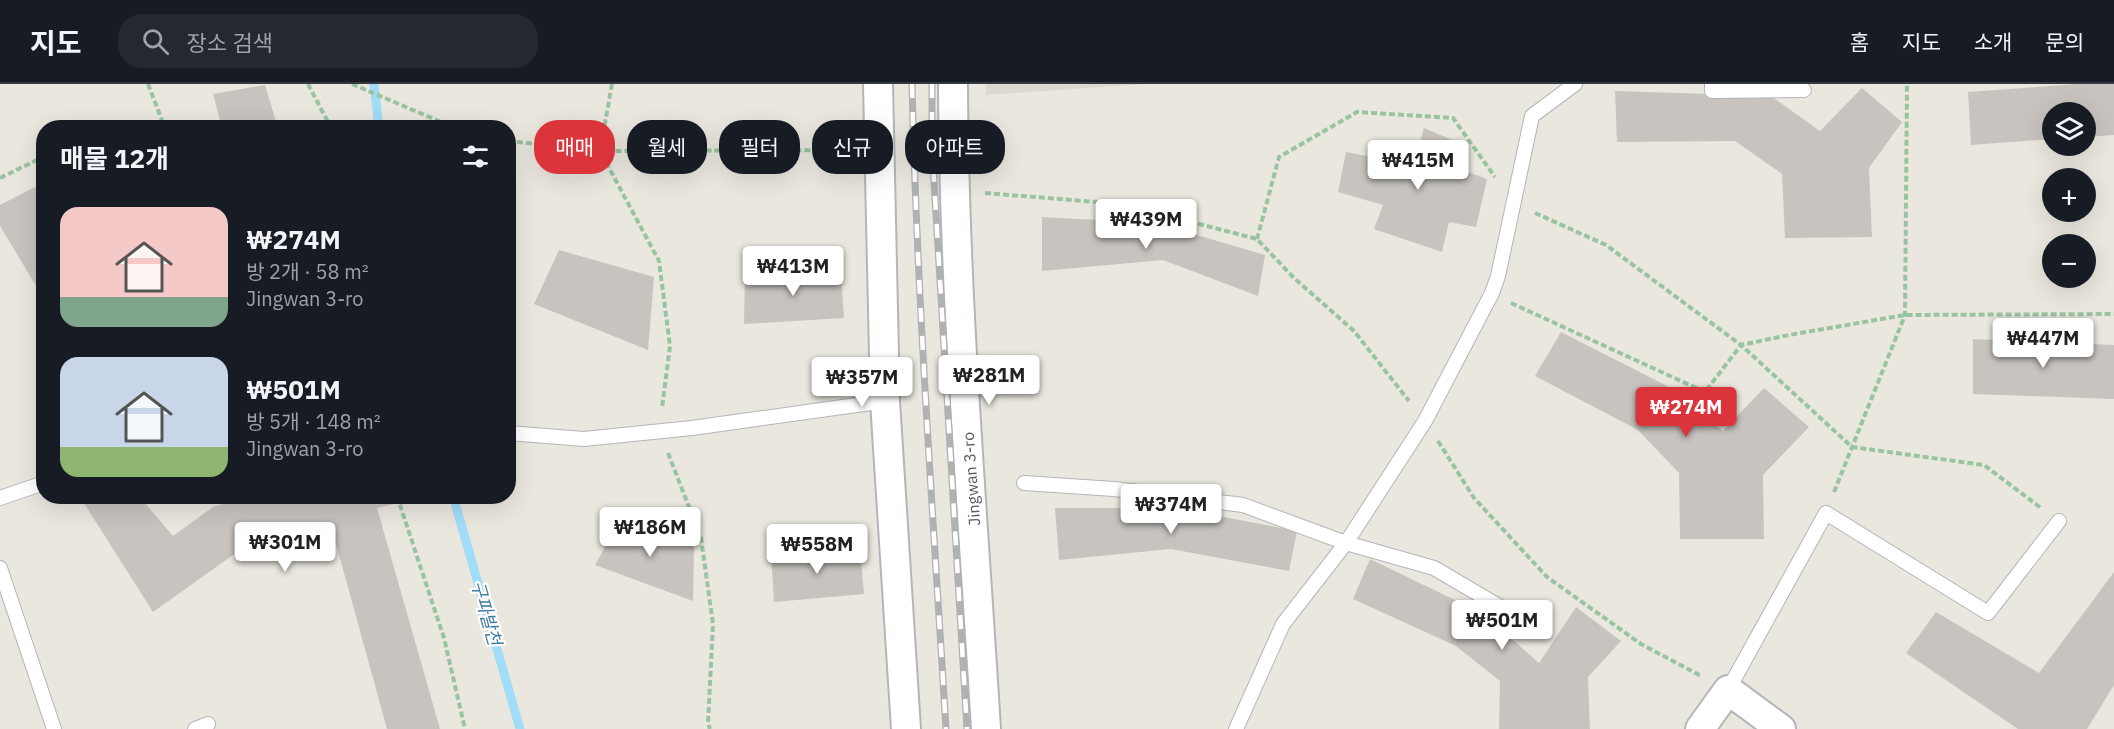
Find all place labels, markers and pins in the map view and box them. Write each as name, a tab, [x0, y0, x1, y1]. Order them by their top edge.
pin: ₩415M	[1376, 140, 1460, 191]
pin: ₩439M	[1104, 199, 1188, 250]
pin: ₩413M	[751, 246, 835, 297]
pin: ₩447M	[2001, 318, 2085, 369]
pin: ₩281M	[947, 355, 1031, 406]
pin: ₩357M	[820, 357, 904, 408]
pin: ₩274M	[1644, 387, 1728, 438]
pin: ₩374M	[1129, 484, 1213, 535]
pin: ₩186M	[608, 507, 692, 558]
pin: ₩301M	[243, 522, 327, 573]
pin: ₩558M	[775, 524, 859, 575]
pin: ₩501M	[1460, 600, 1544, 651]

